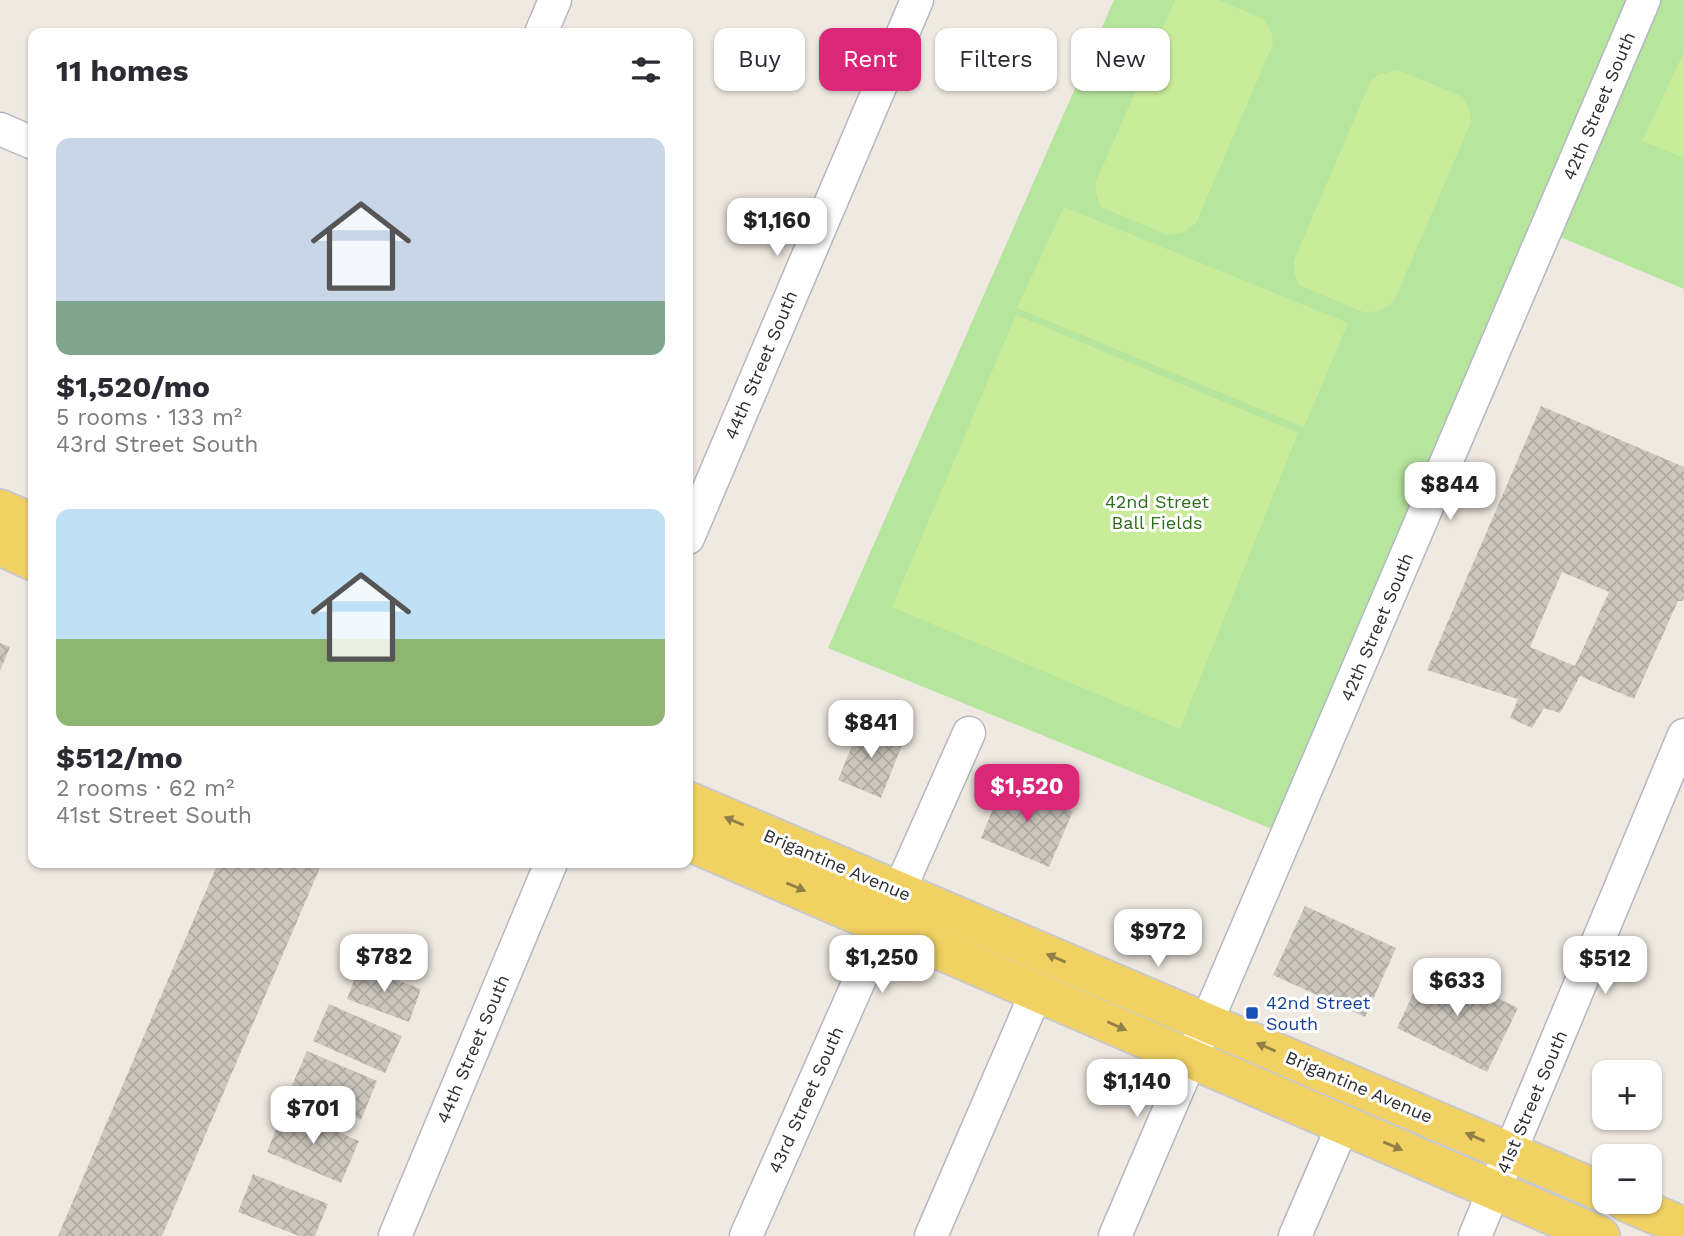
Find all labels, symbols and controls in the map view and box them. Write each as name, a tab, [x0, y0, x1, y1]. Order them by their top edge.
chip: Buy	[714, 28, 805, 91]
chip: Rent	[819, 28, 921, 91]
chip: Filters	[935, 28, 1057, 91]
chip: New	[1071, 28, 1170, 91]
street label: 42th Street South	[1558, 29, 1639, 183]
icon: filters	[627, 51, 665, 89]
text: 11 homes	[56, 53, 189, 88]
icon: home	[298, 183, 424, 309]
pin: $1,160	[720, 198, 834, 258]
text: $1,160	[743, 207, 811, 234]
street label: 44th Street South	[720, 287, 801, 442]
text: $1,520/mo	[56, 369, 210, 404]
text: 5 rooms · 133 m²	[56, 404, 242, 431]
text: 43rd Street South	[56, 431, 258, 458]
pin: $844	[1409, 462, 1491, 522]
text: $844	[1421, 471, 1479, 498]
park label: 42nd Street Ball Fields	[1105, 491, 1210, 533]
street label: 42th Street South	[1336, 550, 1417, 704]
icon: home	[298, 554, 424, 680]
pin: $841	[830, 700, 912, 760]
text: $841	[844, 709, 898, 736]
text: $512/mo	[56, 740, 183, 775]
pin: $1,520	[970, 764, 1084, 824]
text: $1,520	[990, 773, 1064, 800]
text: 2 rooms · 62 m²	[56, 775, 234, 802]
text: 41st Street South	[56, 802, 252, 829]
one-way arrow	[724, 815, 744, 827]
street label: Brigantine Avenue	[761, 824, 914, 905]
one-way arrow	[785, 882, 806, 893]
pin: $972	[1117, 909, 1199, 969]
text: $972	[1130, 918, 1186, 945]
pin: $782	[343, 934, 425, 994]
pin: $1,250	[825, 936, 939, 995]
pin: $512	[1564, 936, 1646, 996]
text: $782	[356, 943, 412, 970]
text: $1,250	[845, 944, 919, 971]
text: $512	[1579, 945, 1631, 972]
one-way arrow	[1046, 952, 1067, 963]
pin: $633	[1416, 958, 1498, 1018]
text: $633	[1429, 967, 1485, 994]
street label: 44th Street South	[432, 971, 513, 1126]
place label: 42nd Street South	[1266, 992, 1371, 1034]
marker: 42nd Street South	[1244, 1005, 1260, 1021]
one-way arrow	[1106, 1021, 1127, 1032]
street label: 43rd Street South	[764, 1023, 847, 1176]
street label: 41st Street South	[1492, 1027, 1571, 1176]
one-way arrow	[1255, 1041, 1276, 1052]
street label: Brigantine Avenue	[1283, 1046, 1436, 1127]
pin: $1,140	[1080, 1060, 1194, 1119]
map controls	[1592, 1060, 1662, 1214]
button: +	[1592, 1060, 1662, 1130]
text: $1,140	[1103, 1068, 1171, 1095]
pin: $701	[272, 1086, 354, 1146]
text: $701	[287, 1095, 339, 1122]
one-way arrow	[1464, 1131, 1485, 1142]
one-way arrow	[1382, 1141, 1403, 1152]
button: −	[1592, 1144, 1662, 1214]

